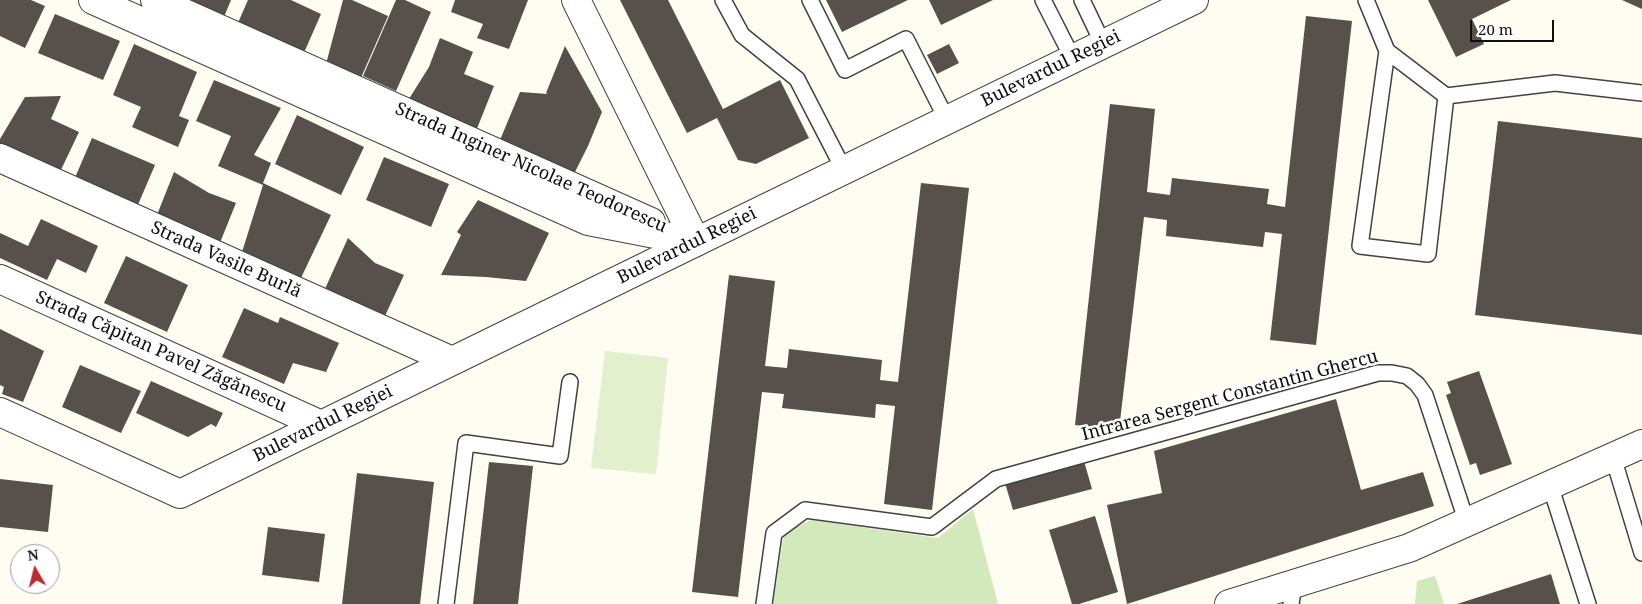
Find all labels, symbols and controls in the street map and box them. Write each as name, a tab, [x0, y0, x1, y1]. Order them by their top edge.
scale bar	[1472, 10, 1556, 42]
text: 20 m	[1478, 19, 1513, 39]
street label: Bulevardul Regiei	[978, 26, 1124, 112]
street label: Strada Inginer Nicolae Teodorescu	[392, 98, 670, 238]
street label: Bulevardul Regiei	[614, 203, 760, 289]
street label: Strada Vasile Burlă	[147, 217, 305, 303]
street label: Strada Căpitan Pavel Zăgănescu	[32, 287, 290, 417]
street label: Intrarea Sergent Constantin Ghercu	[1079, 346, 1381, 446]
street label: Bulevardul Regiei	[250, 381, 396, 467]
north arrow	[10, 544, 60, 594]
text: N	[26, 544, 40, 565]

